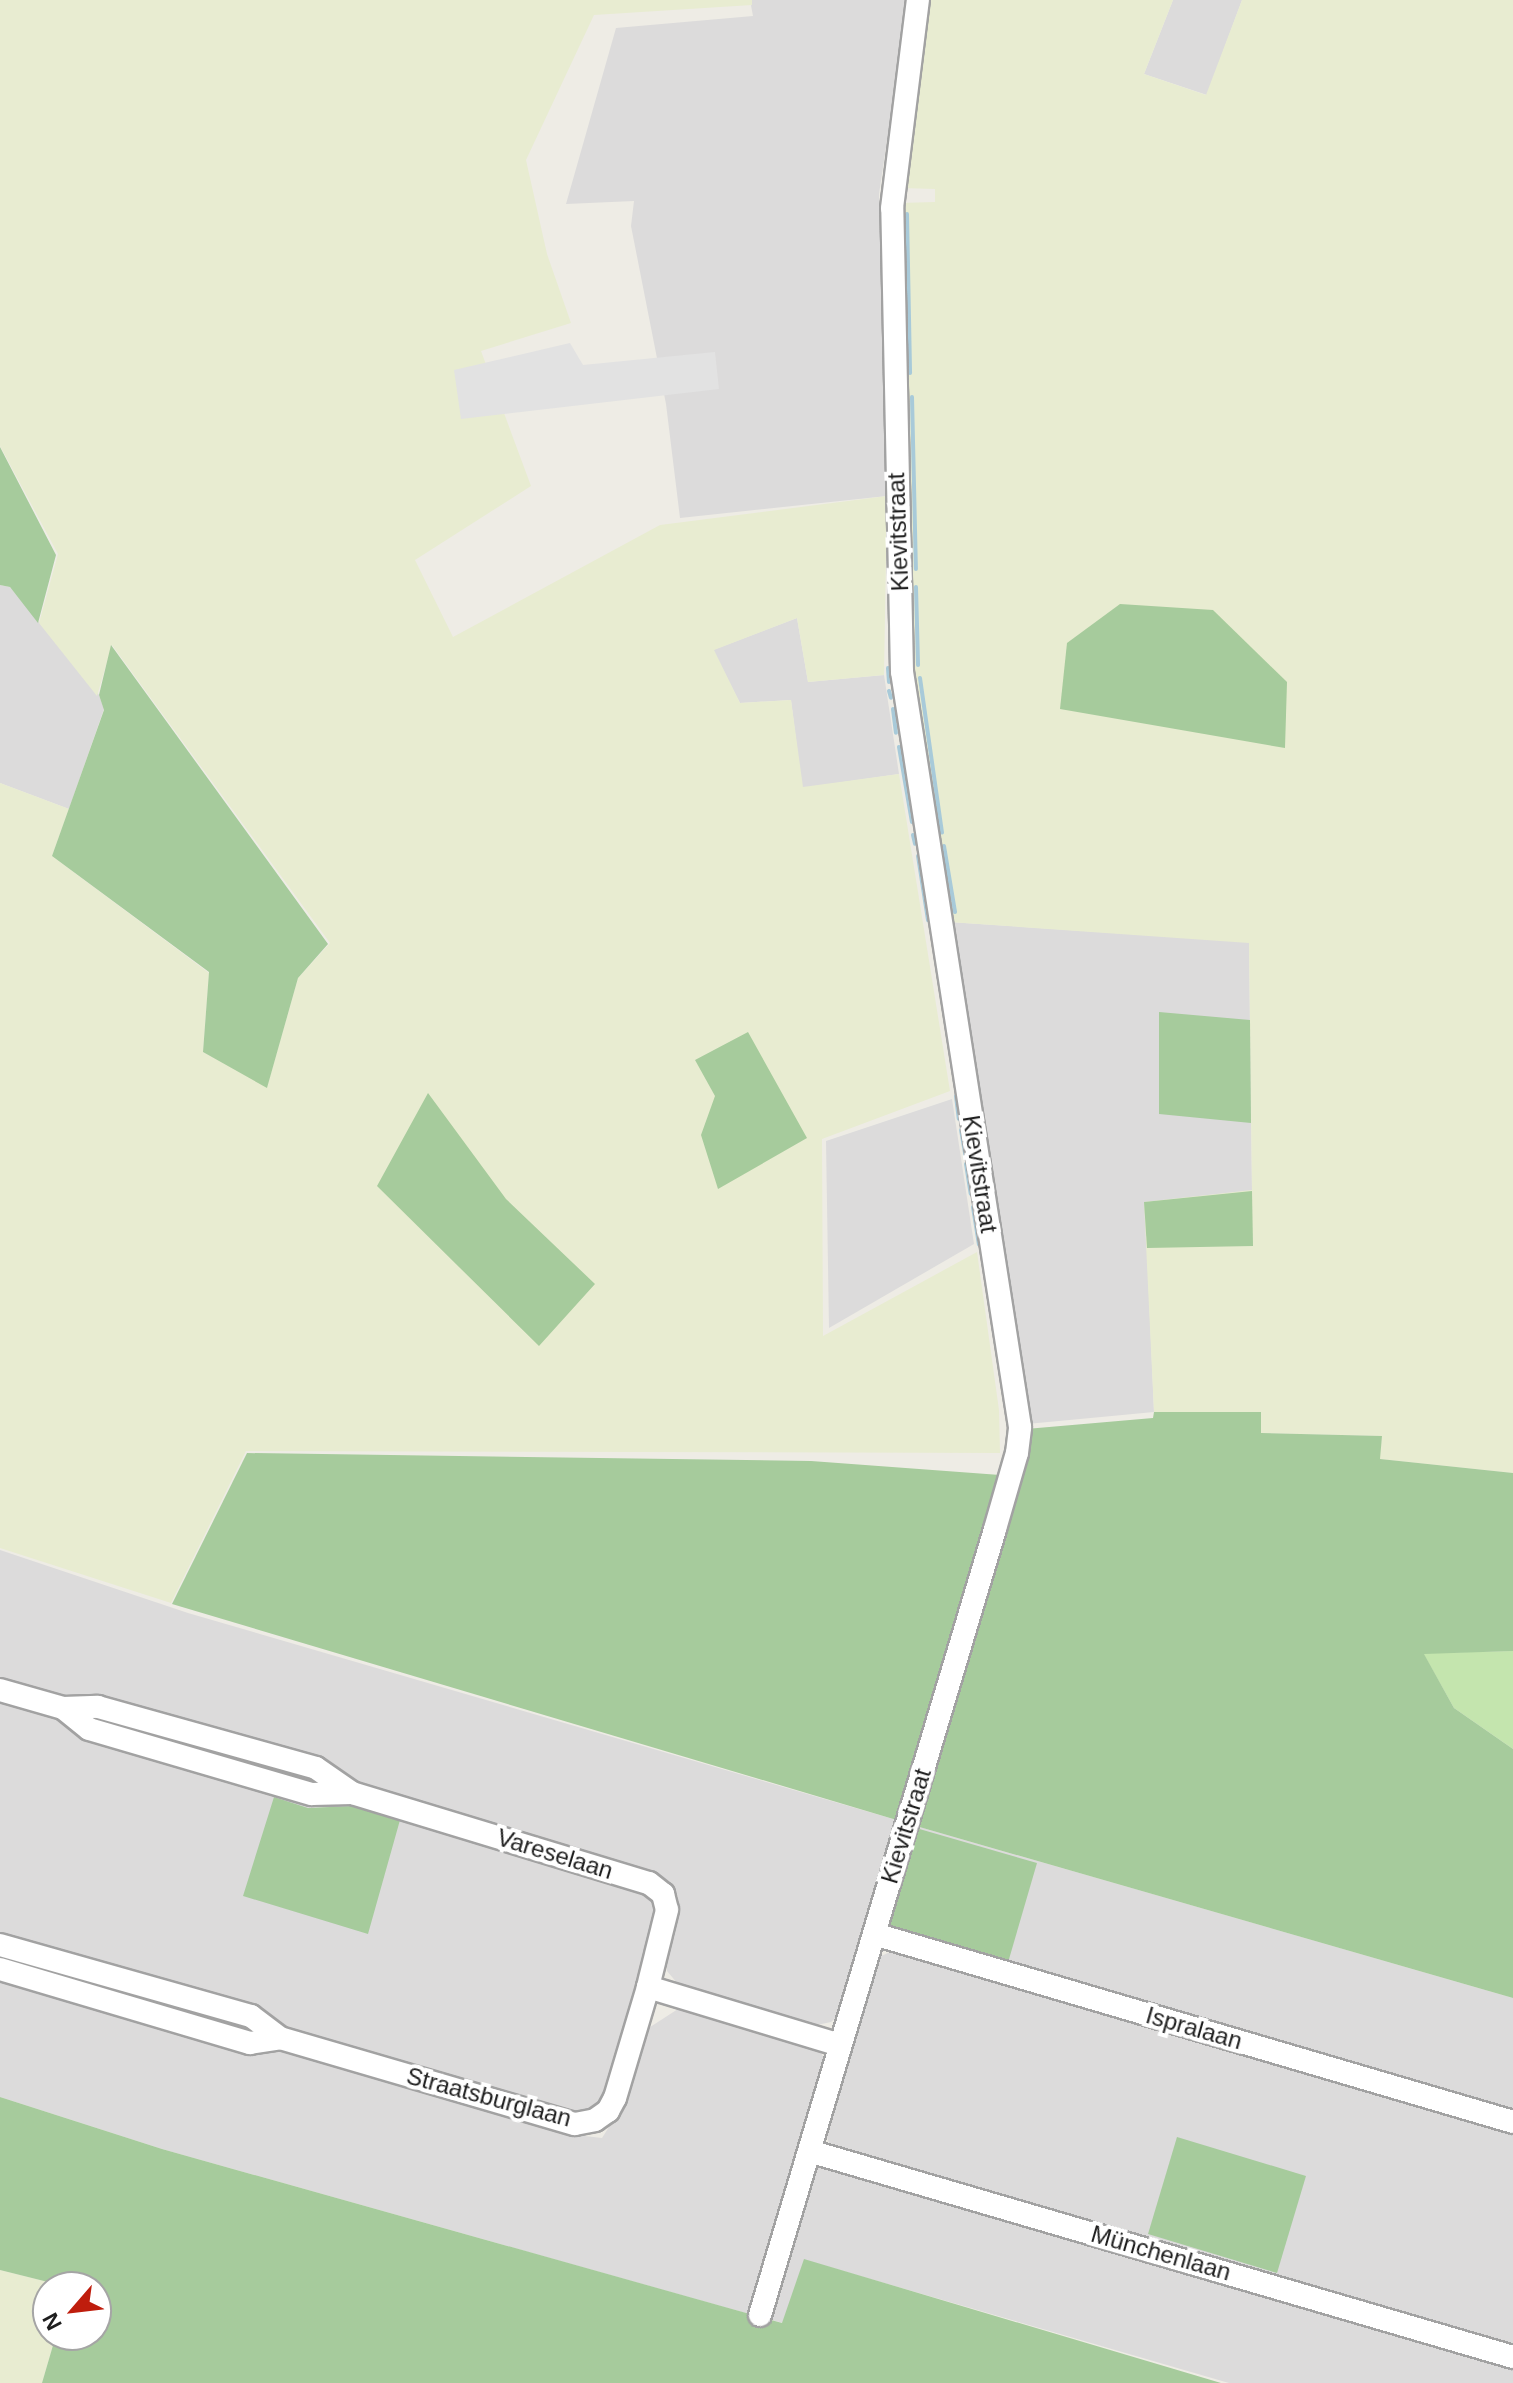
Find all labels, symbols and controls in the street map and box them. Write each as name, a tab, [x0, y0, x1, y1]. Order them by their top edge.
street label: Kievitstraat	[882, 472, 914, 592]
street label: Kievitstraat	[956, 1113, 1004, 1235]
street label: Kievitstraat	[875, 1765, 937, 1887]
street label: Vareselaan	[494, 1823, 616, 1885]
street label: Ispralaan	[1143, 2001, 1245, 2055]
street label: Straatsburglaan	[403, 2061, 575, 2133]
street label: Münchenlaan	[1088, 2219, 1234, 2287]
north arrow	[32, 2271, 112, 2351]
text: N	[37, 2309, 67, 2334]

